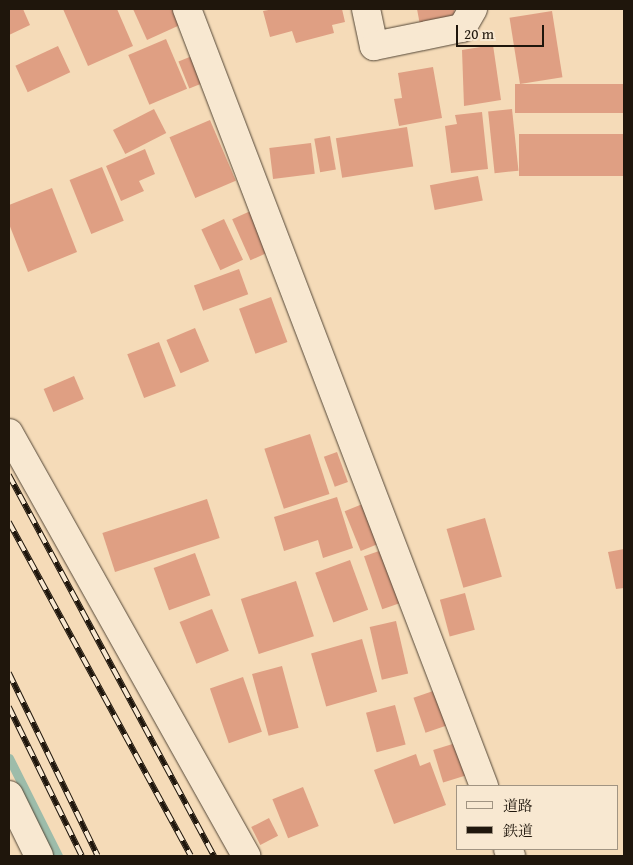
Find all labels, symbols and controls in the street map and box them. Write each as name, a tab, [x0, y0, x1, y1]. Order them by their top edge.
scale bar	[458, 15, 546, 47]
text: 20 m	[464, 23, 494, 44]
legend	[456, 785, 618, 850]
text: 道路	[503, 795, 533, 816]
text: 鉄道	[503, 820, 533, 841]

